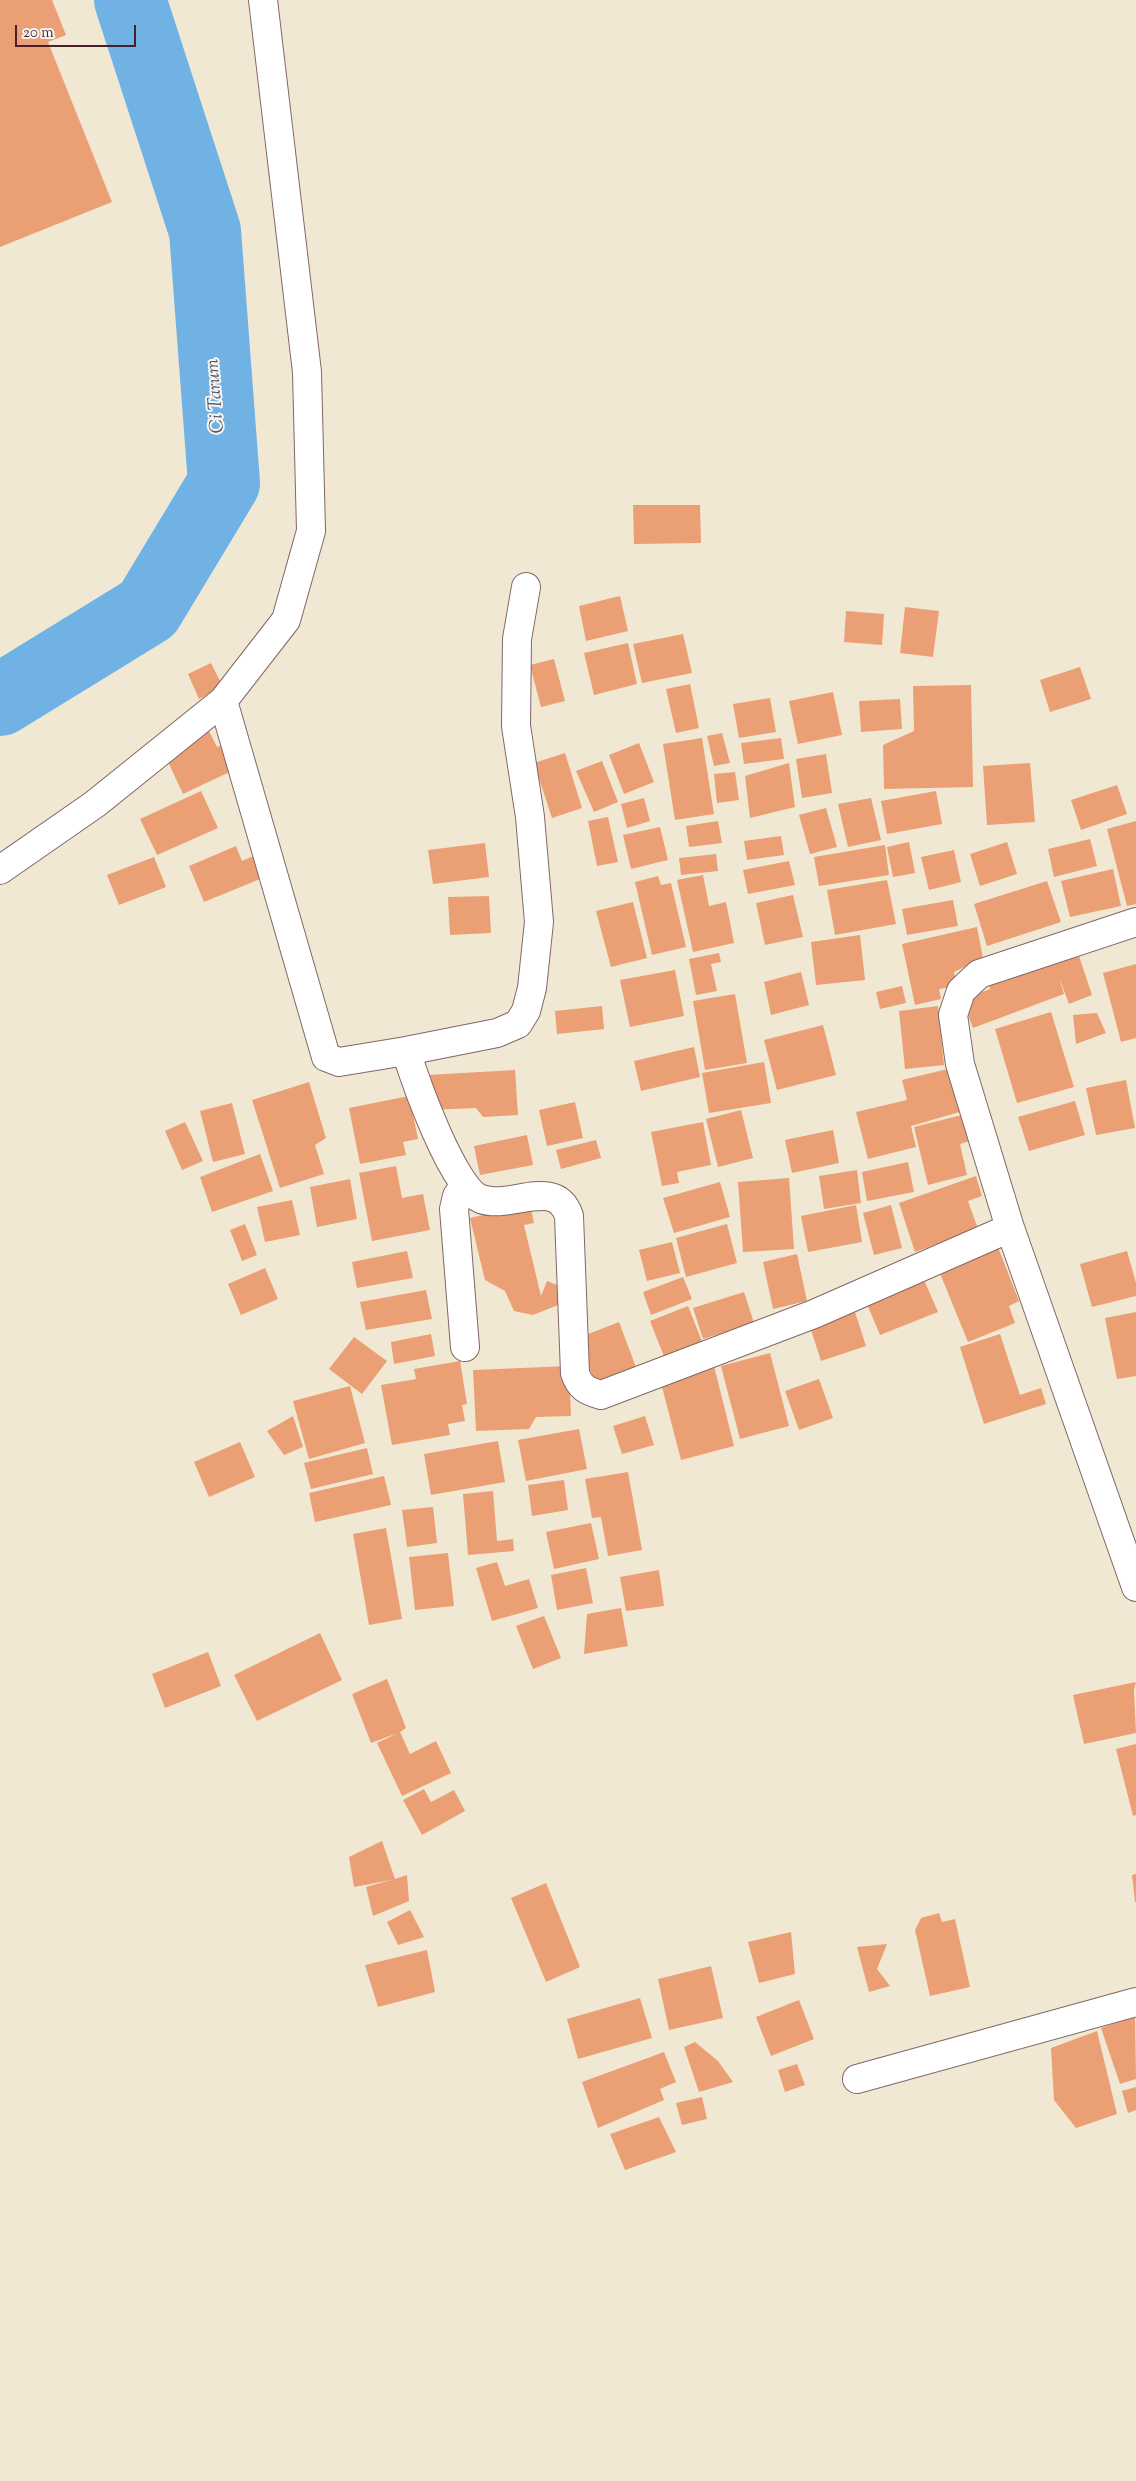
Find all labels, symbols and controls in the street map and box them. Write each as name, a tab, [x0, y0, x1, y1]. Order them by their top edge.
scale bar	[18, 15, 139, 47]
text: 20 m	[23, 23, 54, 44]
water label: Ci Tarum	[203, 358, 231, 434]

